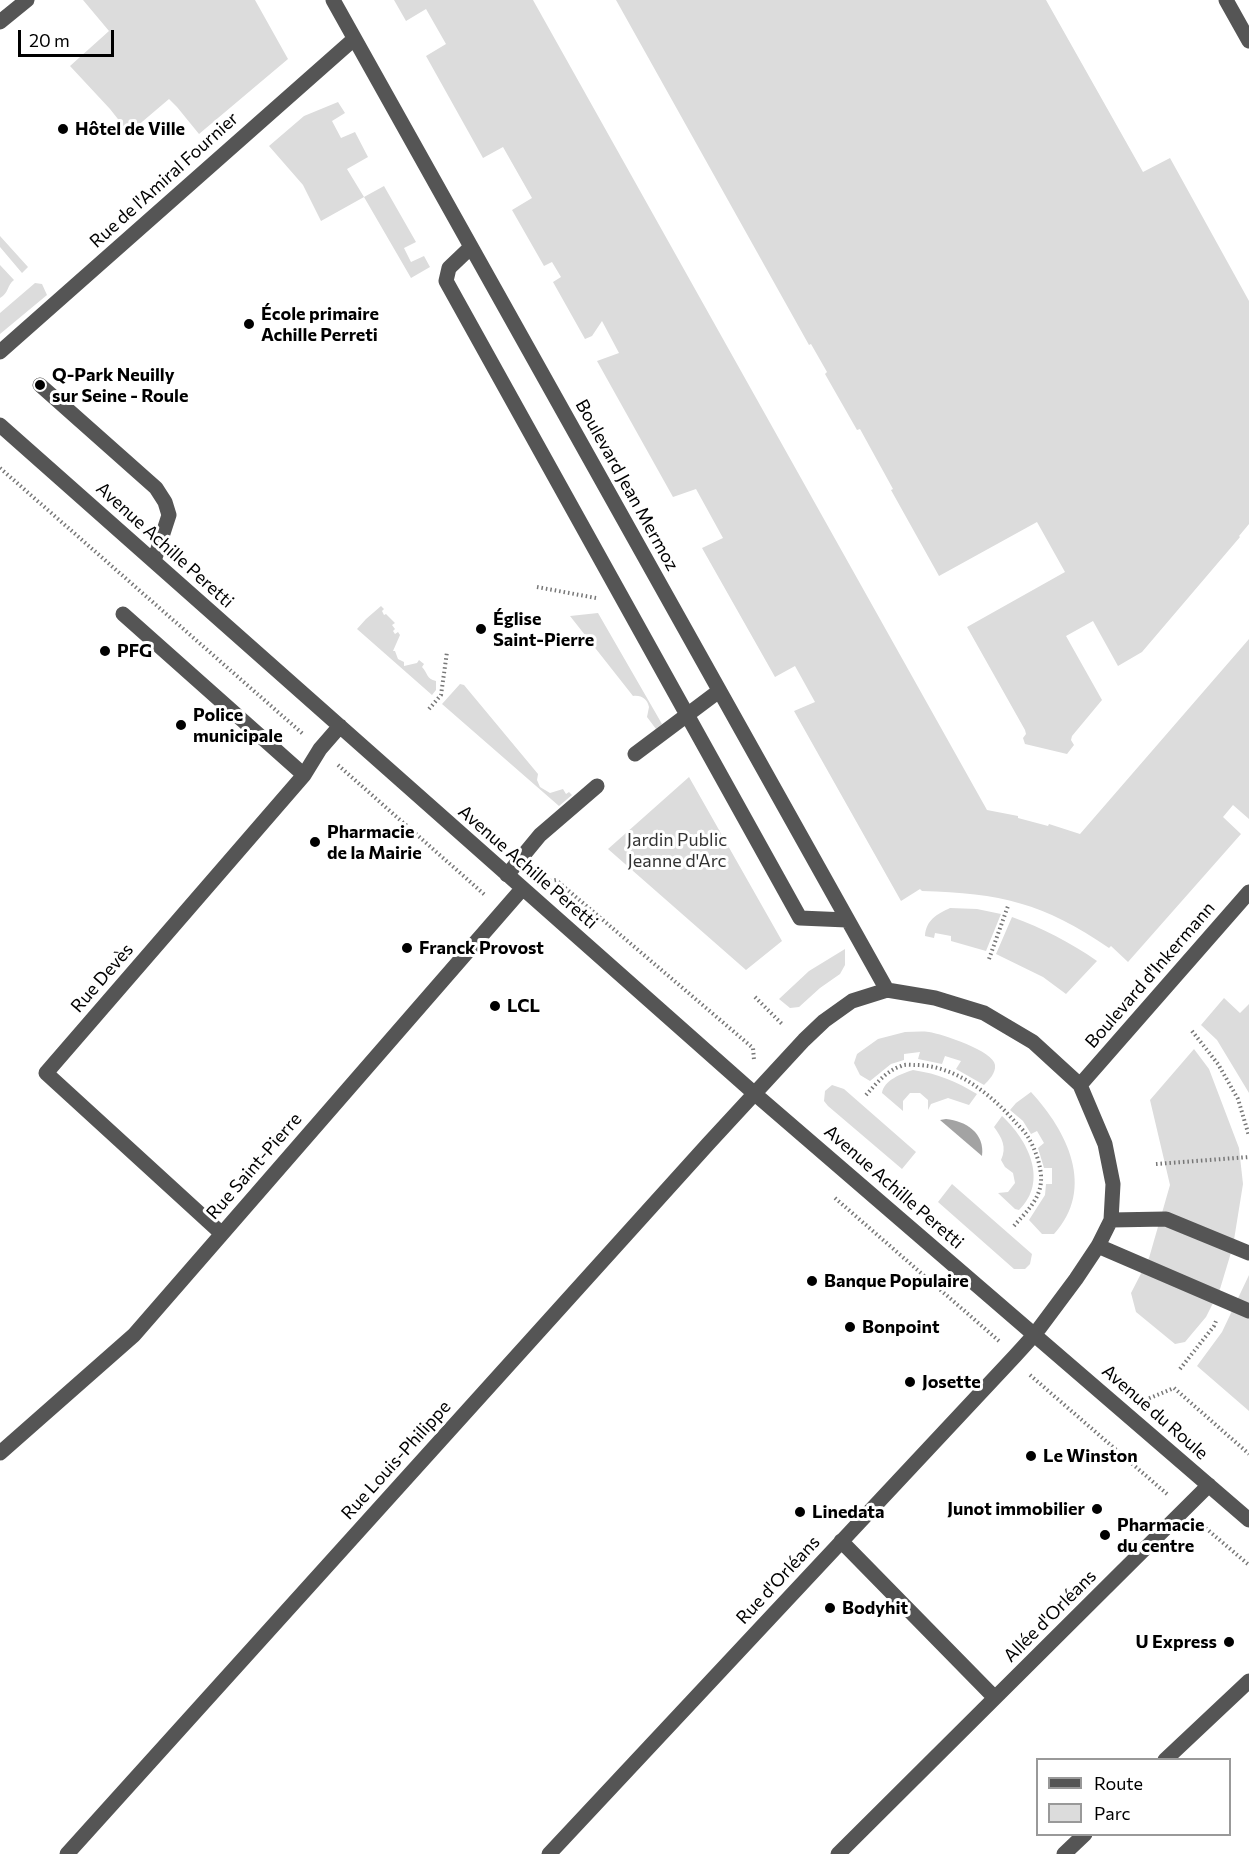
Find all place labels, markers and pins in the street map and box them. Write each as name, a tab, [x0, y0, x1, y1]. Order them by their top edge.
place label: Hôtel de Ville	[75, 118, 185, 140]
marker: Hôtel de Ville	[56, 122, 70, 136]
place label: École primaire Achille Perreti	[261, 303, 379, 346]
marker: École primaire Achille Perreti	[242, 317, 256, 331]
place label: Q-Park Neuilly sur Seine - Roule	[52, 364, 188, 406]
marker: Q-Park Neuilly sur Seine - Roule	[33, 378, 47, 392]
place label: Église Saint-Pierre	[493, 608, 594, 650]
marker: Église Saint-Pierre	[474, 622, 488, 636]
place label: PFG	[117, 640, 152, 662]
marker: PFG	[98, 644, 112, 658]
place label: Police municipale	[193, 704, 283, 746]
marker: Police municipale	[174, 718, 188, 732]
place label: Pharmacie de la Mairie	[327, 821, 422, 864]
marker: Pharmacie de la Mairie	[308, 835, 322, 849]
place label: Franck Provost	[419, 937, 544, 959]
marker: Franck Provost	[400, 941, 414, 955]
place label: LCL	[507, 995, 540, 1017]
marker: LCL	[488, 999, 502, 1013]
place label: Banque Populaire	[824, 1270, 969, 1292]
marker: Banque Populaire	[805, 1274, 819, 1288]
place label: Bonpoint	[862, 1316, 940, 1338]
marker: Bonpoint	[843, 1320, 857, 1334]
place label: Josette	[922, 1371, 981, 1393]
marker: Josette	[903, 1375, 917, 1389]
place label: Le Winston	[1043, 1445, 1138, 1467]
marker: Le Winston	[1024, 1449, 1038, 1463]
place label: Junot immobilier	[947, 1498, 1085, 1520]
place label: Linedata	[812, 1501, 884, 1523]
marker: Junot immobilier	[1090, 1502, 1104, 1516]
marker: Linedata	[793, 1505, 807, 1519]
place label: Pharmacie du centre	[1117, 1514, 1204, 1556]
marker: Pharmacie du centre	[1098, 1528, 1112, 1542]
place label: Bodyhit	[842, 1597, 908, 1619]
marker: Bodyhit	[823, 1601, 837, 1615]
place label: U Express	[1135, 1631, 1217, 1653]
marker: U Express	[1222, 1635, 1236, 1649]

